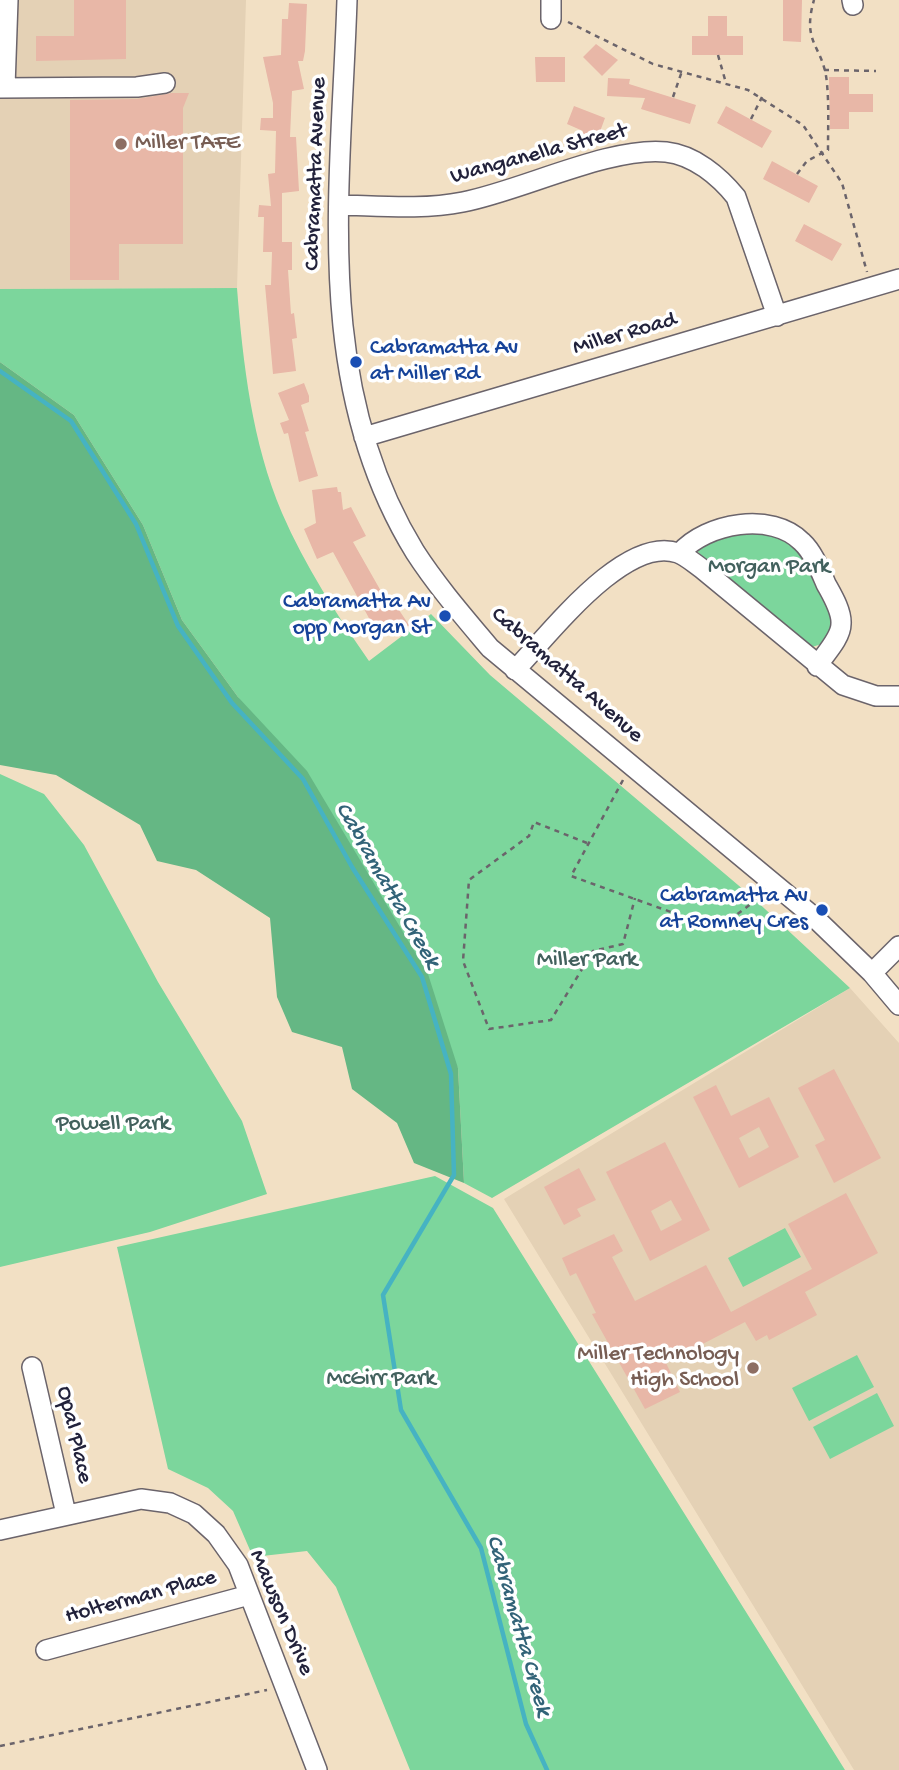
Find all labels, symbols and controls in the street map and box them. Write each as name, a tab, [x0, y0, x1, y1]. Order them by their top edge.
street label: Cabramatta Avenue	[300, 77, 334, 271]
street label: Wanganella Street	[448, 118, 630, 192]
place label: Miller TAFE	[135, 130, 240, 158]
marker: Miller TAFE	[113, 136, 129, 152]
street label: Miller Road	[570, 307, 680, 363]
place label: Cabramatta Av at Miller Rd	[370, 335, 518, 389]
marker: Cabramatta Av at Miller Rd	[348, 354, 364, 370]
park label: Morgan Park	[708, 554, 830, 582]
place label: Cabramatta Av opp Morgan St	[283, 589, 431, 643]
street label: Cabramatta Avenue	[484, 602, 648, 750]
marker: Cabramatta Av opp Morgan St	[437, 608, 453, 624]
water label: Cabramatta Creek	[327, 798, 445, 974]
place label: Cabramatta Av at Romney Cres	[660, 883, 808, 937]
marker: Cabramatta Av at Romney Cres	[814, 902, 830, 918]
park label: Miller Park	[537, 947, 637, 975]
park label: Powell Park	[56, 1111, 170, 1139]
place label: Miller Technology High School	[577, 1341, 739, 1395]
marker: Miller Technology High School	[745, 1360, 761, 1376]
park label: McGirr Park	[327, 1366, 435, 1394]
street label: Opal Place	[48, 1384, 98, 1486]
water label: Cabramatta Creek	[477, 1532, 557, 1720]
street label: Mawson Drive	[241, 1546, 319, 1680]
street label: Holterman Place	[62, 1565, 220, 1631]

